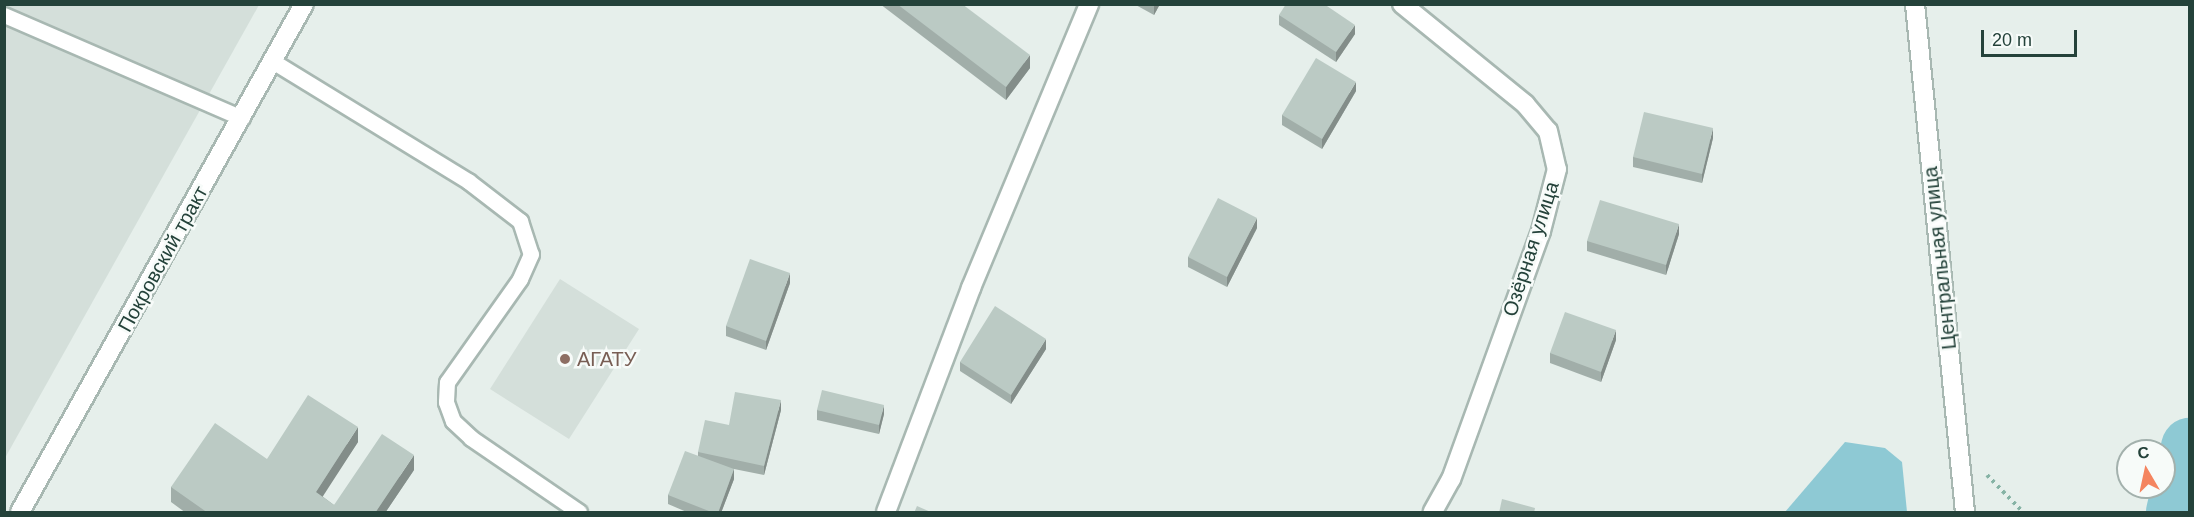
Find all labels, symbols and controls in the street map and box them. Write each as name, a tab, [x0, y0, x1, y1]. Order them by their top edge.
scale bar	[1984, 18, 2080, 56]
text: 20 m	[1992, 30, 2032, 50]
street label: Центральная улица	[1918, 165, 1962, 351]
street label: Озёрная улица	[1498, 178, 1564, 320]
street label: Покровский тракт	[113, 182, 213, 336]
place label: АГАТУ	[577, 347, 637, 371]
marker: АГАТУ	[558, 352, 572, 366]
north arrow	[2116, 439, 2176, 499]
text: С	[2136, 443, 2150, 462]

